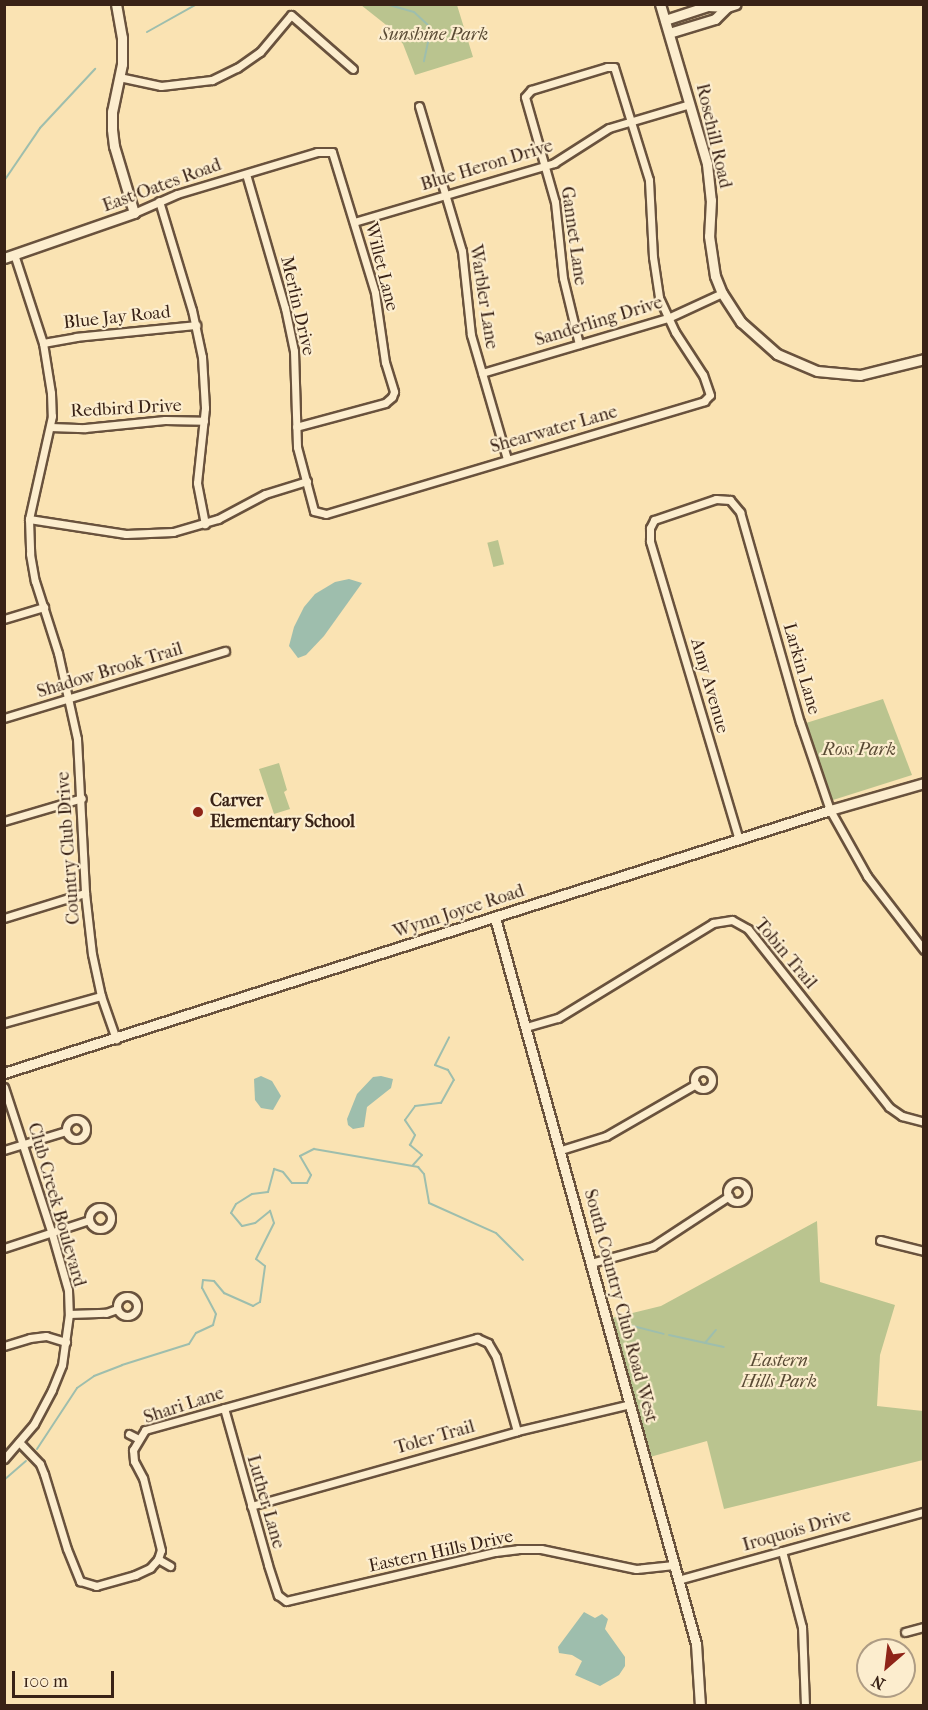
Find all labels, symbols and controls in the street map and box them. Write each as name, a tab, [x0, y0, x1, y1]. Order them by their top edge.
park label: Sunshine Park	[380, 24, 488, 46]
street label: Rosehill Road	[690, 82, 736, 190]
street label: Blue Heron Drive	[418, 136, 556, 196]
street label: East Oates Road	[100, 155, 224, 217]
street label: Gannet Lane	[555, 185, 591, 287]
street label: Willet Lane	[360, 221, 402, 313]
street label: Warbler Lane	[464, 243, 502, 351]
street label: Merlin Drive	[275, 254, 319, 358]
street label: Sanderling Drive	[533, 292, 665, 352]
street label: Blue Jay Road	[62, 302, 172, 334]
street label: Redbird Drive	[70, 395, 182, 423]
street label: Shearwater Lane	[488, 402, 620, 458]
street label: Larkin Lane	[778, 621, 824, 717]
street label: Amy Avenue	[685, 636, 733, 736]
street label: Shadow Brook Trail	[35, 639, 185, 703]
park label: Ross Park	[822, 739, 896, 761]
street label: Country Club Drive	[53, 771, 85, 925]
place label: Carver Elementary School	[210, 791, 355, 834]
marker: Carver Elementary School	[191, 805, 205, 819]
street label: Wynn Joyce Road	[391, 881, 527, 943]
street label: Tobin Trail	[749, 914, 821, 994]
street label: Club Creek Boulevard	[22, 1120, 90, 1290]
street label: South Country Club Road West	[578, 1187, 662, 1425]
park label: Eastern Hills Park	[741, 1351, 817, 1394]
street label: Shari Lane	[141, 1383, 227, 1429]
street label: Toler Trail	[393, 1416, 477, 1460]
street label: Luther Lane	[241, 1453, 289, 1551]
street label: Iroquois Drive	[740, 1505, 854, 1557]
street label: Eastern Hills Drive	[367, 1526, 515, 1578]
north arrow	[856, 1638, 916, 1698]
scale bar	[15, 1659, 117, 1697]
text: 100 m	[23, 1671, 68, 1692]
text: N	[868, 1671, 888, 1694]

